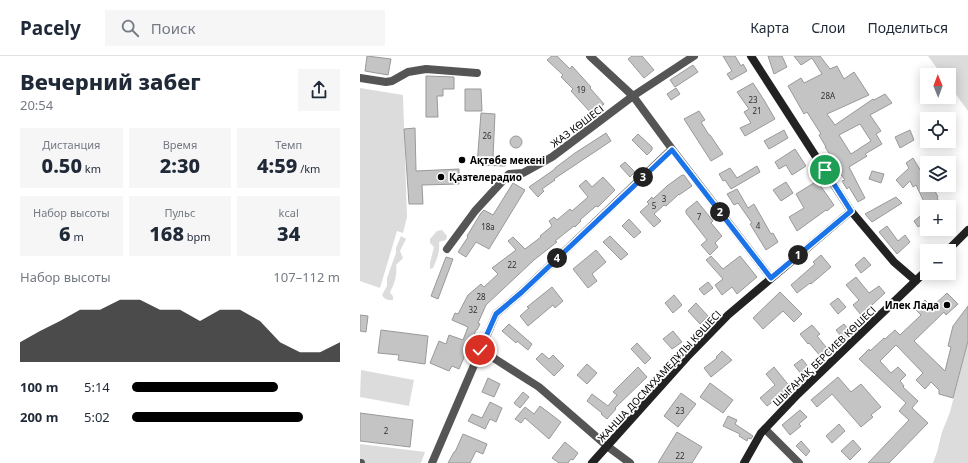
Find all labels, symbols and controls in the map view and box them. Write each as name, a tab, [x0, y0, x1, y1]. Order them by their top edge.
search box	[105, 10, 385, 46]
text: Pacely	[20, 15, 81, 41]
icon: search	[119, 17, 141, 39]
text: Поиск	[151, 18, 195, 38]
text: Карта	[750, 18, 789, 37]
text: Слои	[811, 18, 845, 37]
text: Поделиться	[867, 18, 948, 37]
text: Вечерний забег	[20, 66, 200, 96]
north arrow	[920, 68, 956, 104]
map controls	[920, 68, 956, 280]
button: share	[298, 69, 340, 111]
house number: 19	[576, 84, 586, 95]
house number: 28A	[821, 90, 836, 101]
house number: 23	[748, 94, 758, 105]
text: 20:54	[20, 96, 53, 114]
street label: ЖАЗ КӨШЕСІ	[548, 102, 606, 150]
house number: 21	[752, 105, 762, 116]
button: locate	[920, 112, 956, 148]
house number: 26	[482, 130, 492, 141]
text: Дистанция	[42, 137, 100, 152]
text: Время	[163, 137, 197, 152]
text: Темп	[275, 137, 302, 152]
text: 0.50	[42, 152, 82, 179]
text: 2:30	[160, 152, 200, 179]
text: 4:59	[257, 152, 297, 179]
place label: Ақтөбе мекені	[470, 153, 545, 167]
pin	[808, 153, 842, 187]
marker: Ақтөбе мекені	[457, 155, 467, 165]
button: layers	[920, 156, 956, 192]
icon: arrive	[814, 159, 836, 181]
text: km	[82, 161, 101, 176]
text: /km	[297, 161, 320, 176]
pin: 3	[633, 167, 653, 187]
text: 3	[640, 169, 646, 184]
place label: Қазтелерадио	[449, 170, 522, 184]
marker: Қазтелерадио	[436, 172, 446, 182]
house number: 3	[662, 193, 667, 204]
house number: 5	[652, 200, 657, 211]
button: +	[920, 200, 956, 236]
pin: 2	[710, 202, 730, 222]
text: 2	[717, 204, 723, 219]
text: Набор высоты	[33, 205, 110, 220]
text: Пульс	[164, 205, 195, 220]
text: kcal	[279, 205, 299, 220]
house number: 7	[697, 211, 702, 222]
text: 6	[59, 220, 71, 247]
text: 168	[149, 220, 184, 247]
text: 34	[277, 220, 300, 247]
house number: 4	[756, 220, 761, 231]
house number: 18а	[481, 221, 495, 232]
text: m	[71, 229, 84, 244]
text: bpm	[184, 229, 211, 244]
button: −	[920, 244, 956, 280]
pin: 1	[788, 245, 808, 265]
text: 1	[795, 247, 801, 262]
pin: 4	[547, 248, 567, 268]
text: 4	[554, 250, 560, 265]
house number: 22	[507, 259, 517, 270]
text: Набор высоты	[20, 268, 111, 286]
text: 107–112 m	[273, 268, 340, 286]
house number: 28	[476, 291, 486, 302]
place label: Илек Лада	[885, 298, 939, 312]
marker: Илек Лада	[942, 300, 952, 310]
street label: ШЫҒАНАҚ БЕРСИЕВ КӨШЕСІ	[769, 303, 879, 409]
house number: 32	[468, 304, 478, 315]
street label: ЖАНША ДОСМҰХАМЕДҰЛЫ КӨШЕСІ	[594, 307, 724, 445]
pin	[463, 333, 497, 367]
icon: check	[469, 339, 491, 361]
text: 100 m	[20, 378, 58, 396]
text: 5:14	[84, 378, 110, 396]
house number: 23	[675, 405, 685, 416]
text: 200 m	[20, 408, 58, 426]
text: 5:02	[84, 408, 110, 426]
house number: 2	[384, 425, 389, 436]
house number: 22	[675, 450, 685, 461]

